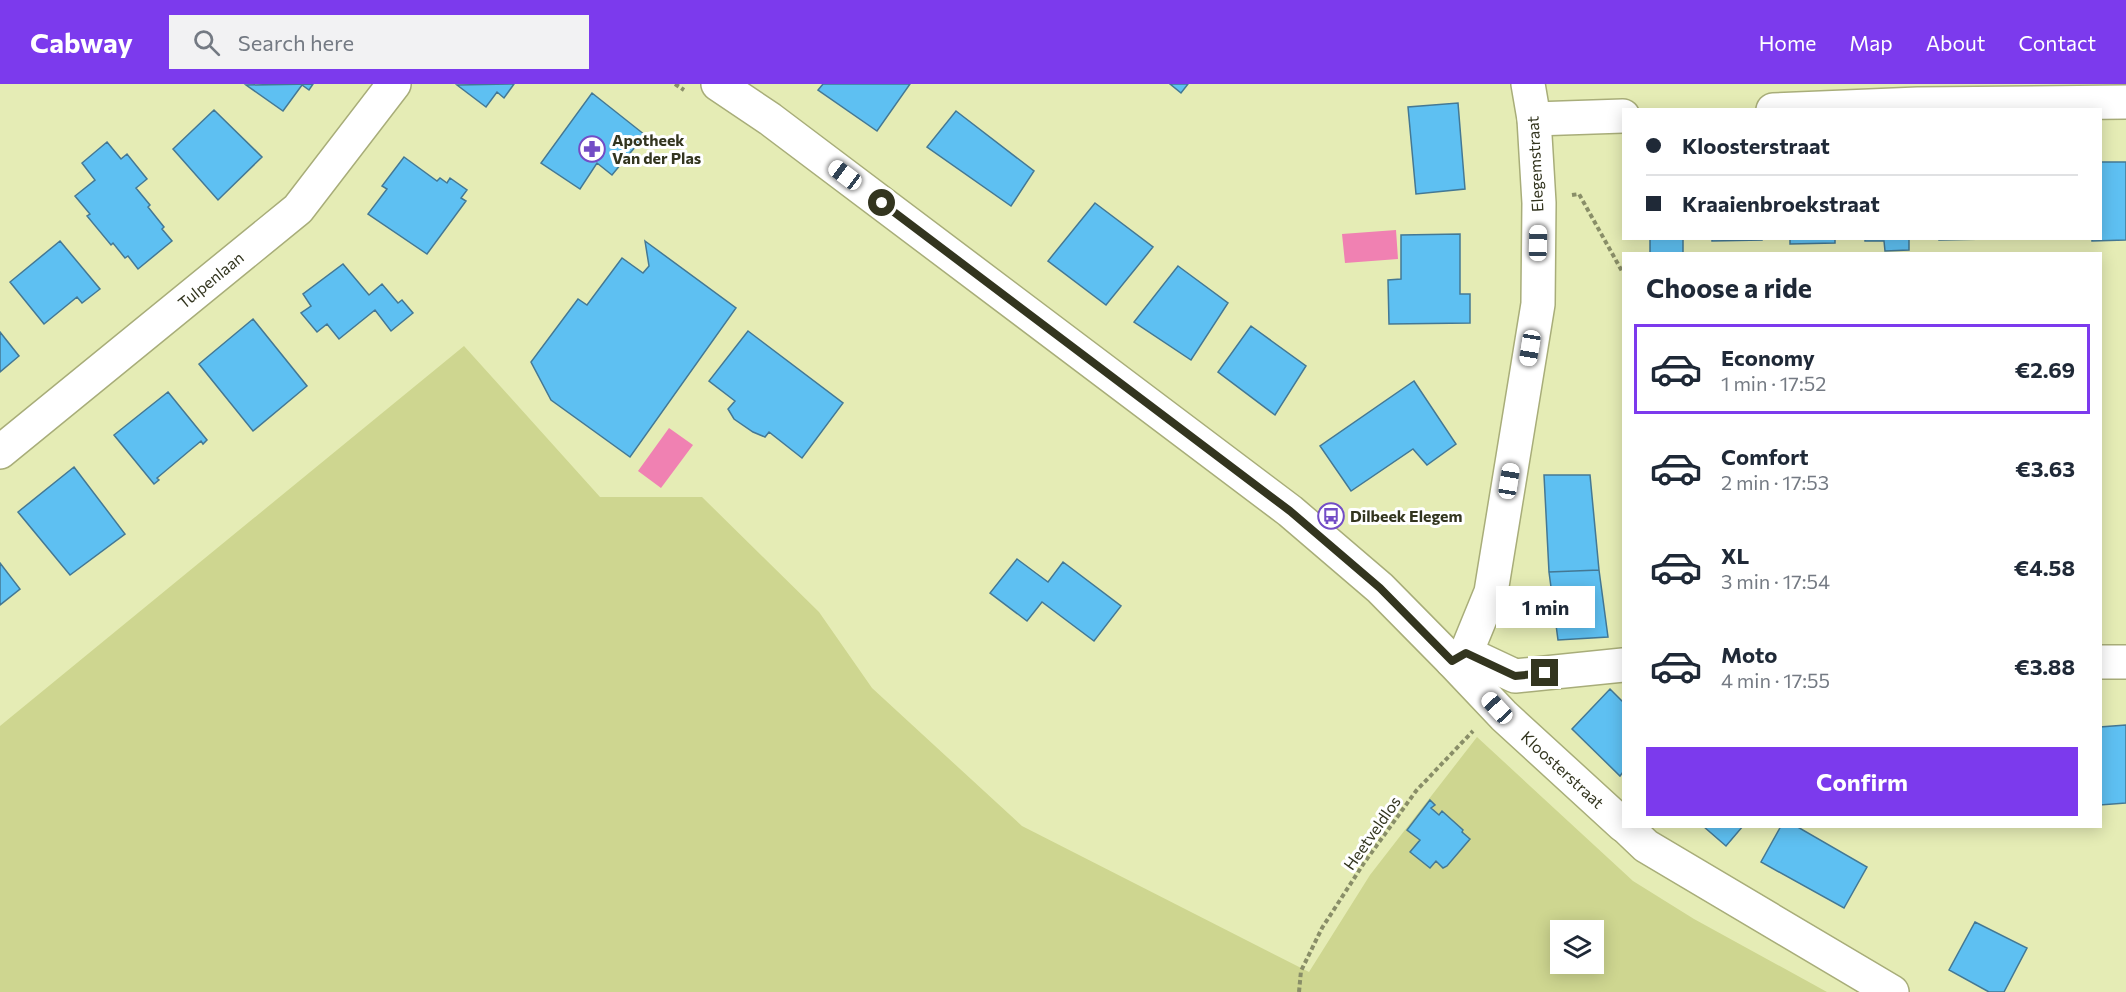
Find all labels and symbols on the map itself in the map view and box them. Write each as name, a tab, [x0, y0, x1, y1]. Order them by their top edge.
street label: Elegemstraat	[1522, 115, 1547, 213]
place label: Apotheek Van der Plas	[612, 130, 701, 167]
pharmacy icon: Apotheek Van der Plas	[577, 134, 607, 164]
car	[825, 157, 865, 193]
route start	[868, 189, 895, 216]
car	[1529, 225, 1547, 261]
street label: Tulpenlaan	[174, 247, 247, 312]
car	[1518, 329, 1542, 367]
car	[1497, 462, 1521, 500]
bus stop icon: Dilbeek Elegem	[1316, 501, 1346, 531]
place label: Dilbeek Elegem	[1350, 506, 1462, 525]
callout: 1 min	[1496, 586, 1594, 628]
route end	[1531, 659, 1558, 686]
car	[1478, 689, 1516, 727]
street label: Kloosterstraat	[1518, 727, 1609, 812]
street label: Heetveldlos	[1339, 792, 1404, 873]

